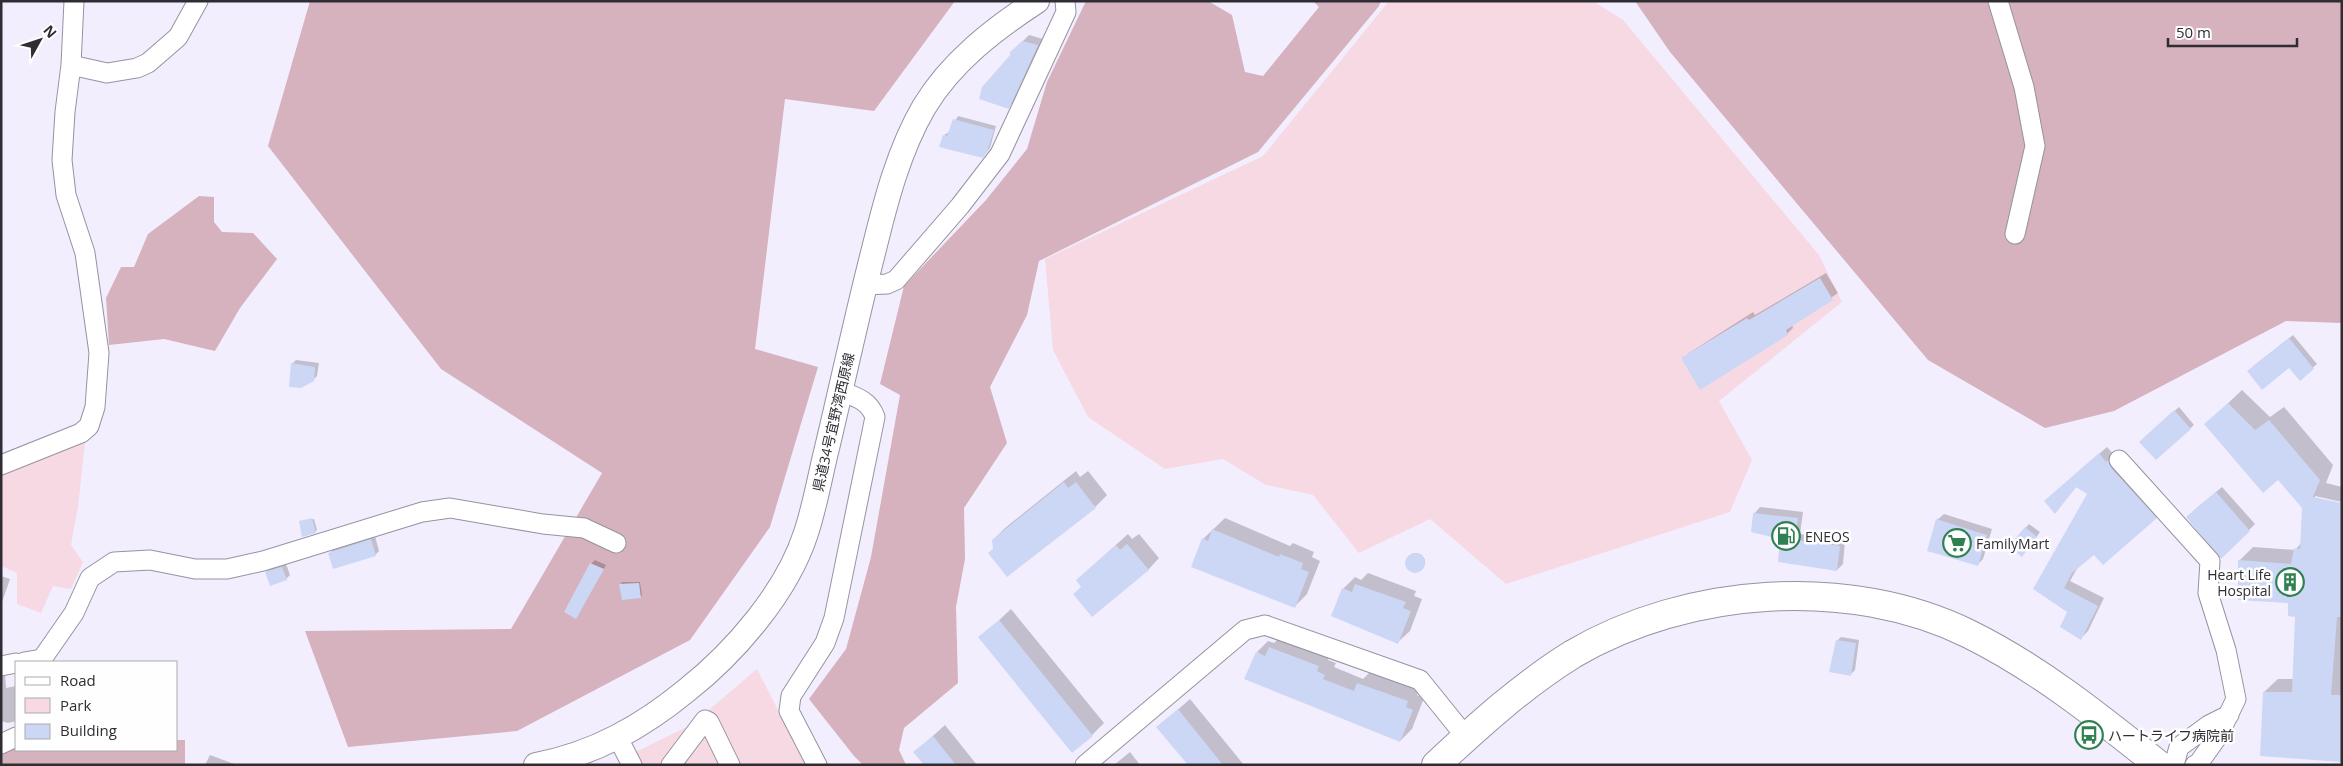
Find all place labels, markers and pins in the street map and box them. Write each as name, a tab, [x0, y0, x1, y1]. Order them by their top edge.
fuel station icon: ENEOS	[1771, 521, 1801, 551]
place label: ENEOS	[1805, 527, 1850, 546]
supermarket icon: FamilyMart	[1942, 528, 1972, 558]
place label: FamilyMart	[1976, 534, 2049, 553]
place label: Heart Life Hospital	[2207, 565, 2271, 600]
building icon: Heart Life Hospital	[2275, 567, 2305, 597]
bus stop icon: ハートライフ病院前	[2074, 720, 2104, 750]
place label: ハートライフ病院前	[2108, 726, 2234, 745]

